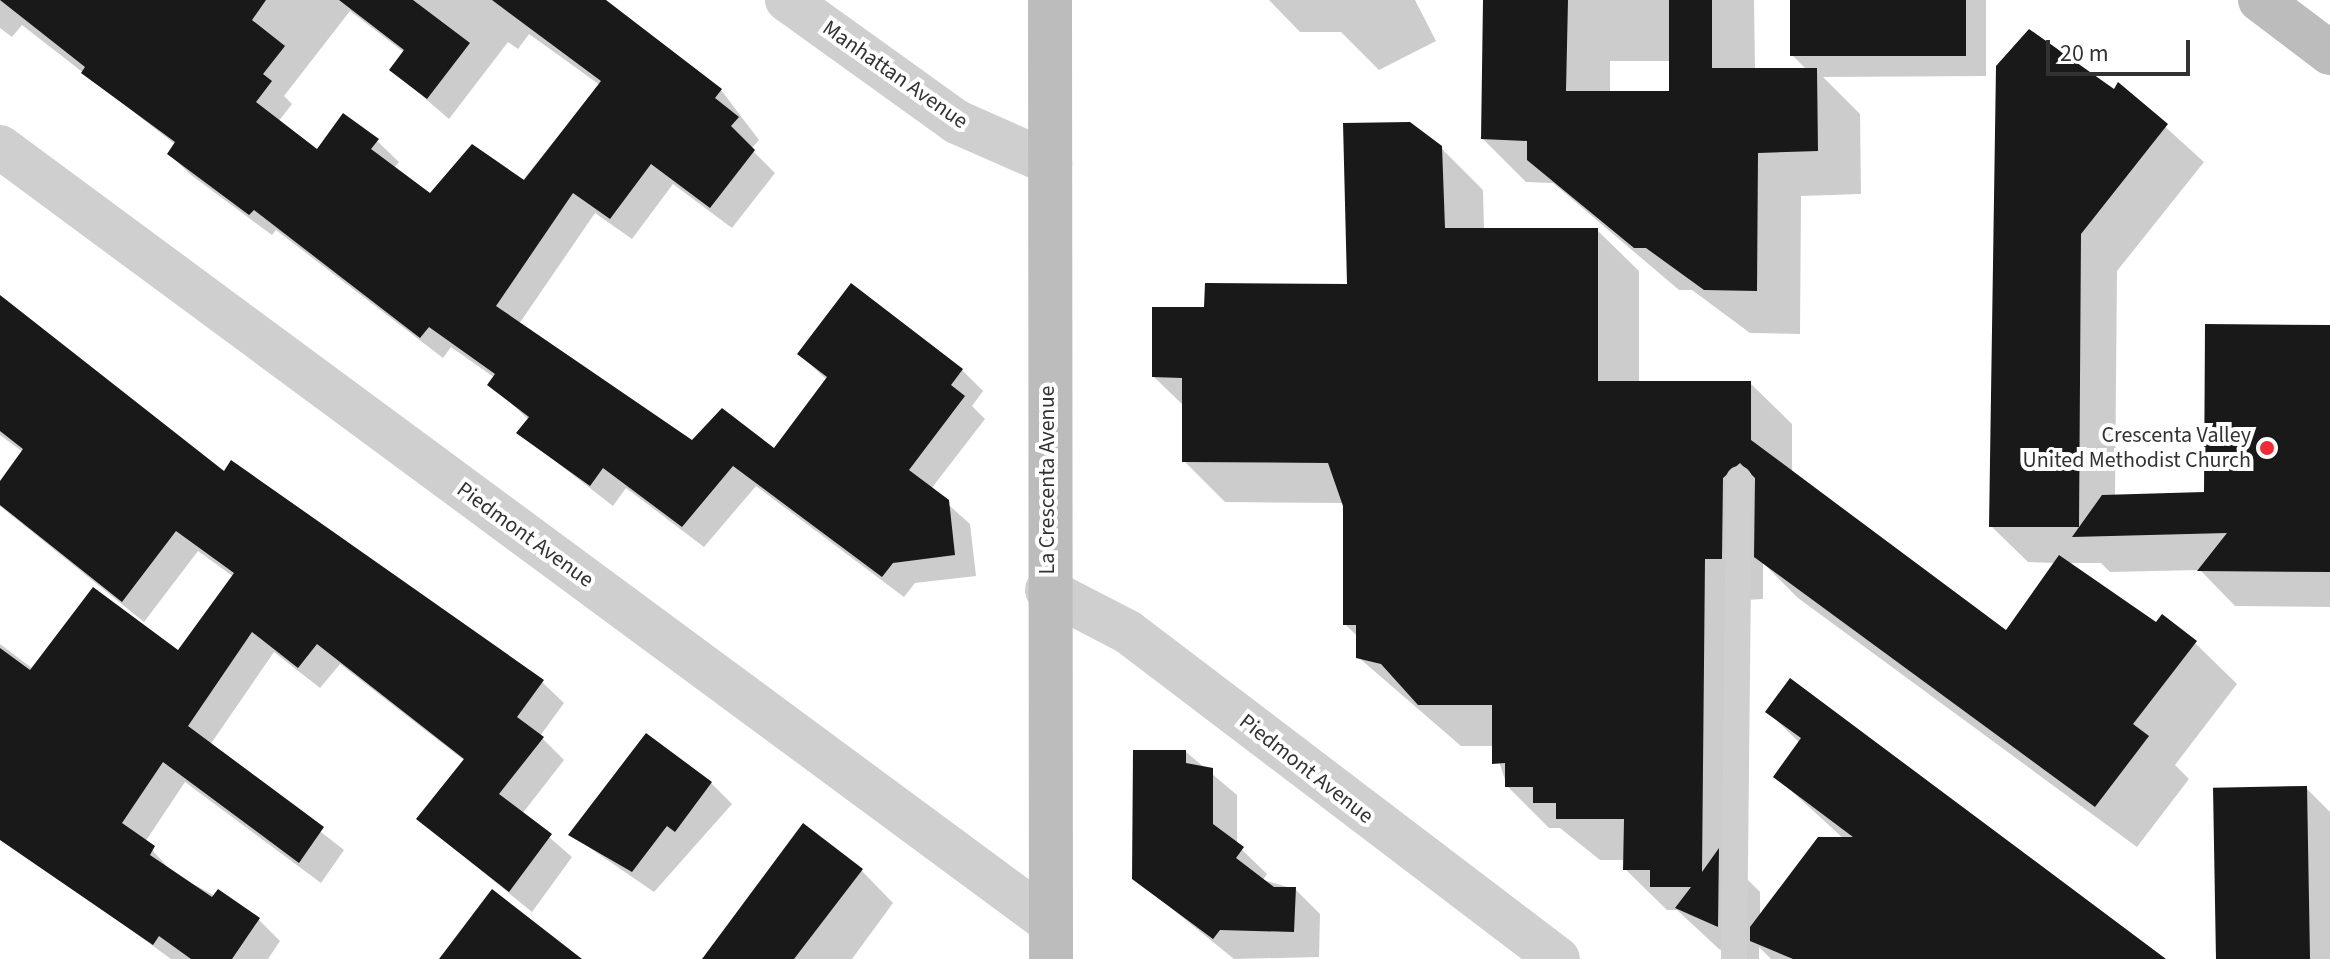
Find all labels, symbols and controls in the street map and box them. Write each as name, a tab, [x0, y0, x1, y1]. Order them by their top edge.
street label: Manhattan Avenue	[817, 15, 973, 135]
scale bar	[2050, 24, 2194, 74]
text: 20 m	[2060, 36, 2109, 71]
street label: La Crescenta Avenue	[1035, 385, 1061, 575]
place label: Crescenta Valley United Methodist Church	[2023, 422, 2251, 474]
marker: Crescenta Valley United Methodist Church	[2258, 439, 2276, 457]
street label: Piedmont Avenue	[451, 476, 599, 594]
street label: Piedmont Avenue	[1234, 708, 1378, 830]

